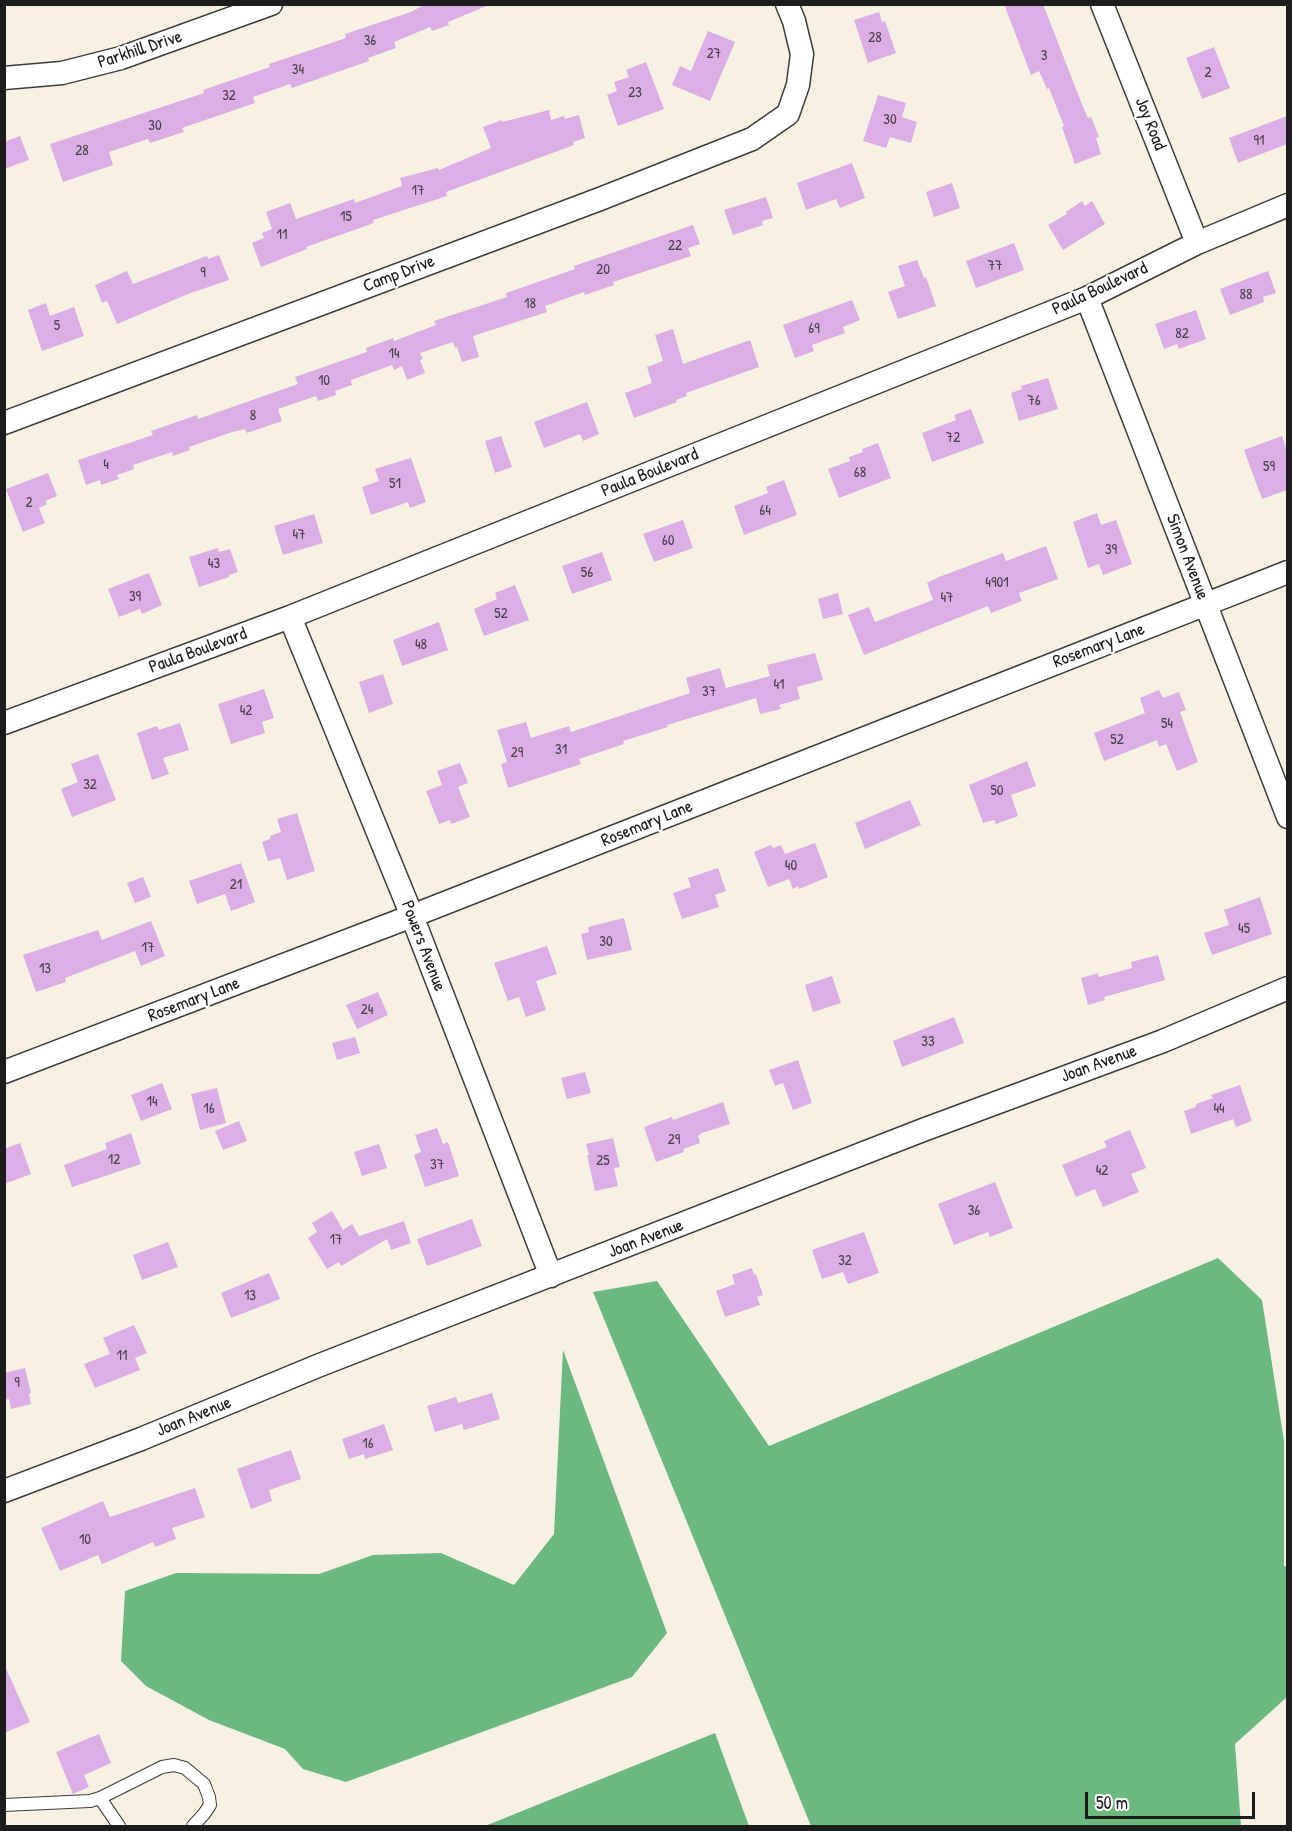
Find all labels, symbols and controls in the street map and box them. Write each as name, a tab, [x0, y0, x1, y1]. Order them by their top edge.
street label: Parkhill Drive	[95, 26, 185, 74]
house number: 28	[868, 29, 882, 47]
house number: 36	[364, 32, 376, 50]
house number: 27	[707, 45, 721, 63]
house number: 3	[1041, 47, 1047, 65]
house number: 34	[292, 61, 304, 79]
house number: 2	[1204, 64, 1212, 82]
house number: 23	[628, 84, 642, 102]
house number: 32	[222, 87, 236, 105]
street label: Joy Road	[1130, 94, 1170, 154]
house number: 30	[883, 111, 897, 129]
house number: 30	[148, 117, 162, 135]
house number: 91	[1254, 132, 1264, 150]
house number: 28	[75, 142, 89, 160]
house number: 17	[412, 182, 424, 200]
house number: 15	[340, 208, 352, 226]
house number: 11	[277, 226, 287, 244]
house number: 22	[668, 237, 682, 255]
street label: Camp Drive	[360, 251, 438, 297]
house number: 77	[988, 257, 1002, 275]
street label: Paula Boulevard	[1049, 258, 1151, 320]
house number: 20	[596, 261, 610, 279]
house number: 9	[200, 264, 206, 282]
house number: 88	[1240, 286, 1252, 304]
house number: 18	[524, 295, 536, 313]
house number: 5	[54, 317, 60, 335]
house number: 69	[808, 320, 820, 338]
house number: 82	[1175, 325, 1189, 343]
house number: 14	[388, 345, 400, 363]
house number: 10	[318, 372, 330, 390]
house number: 76	[1027, 392, 1041, 410]
house number: 8	[250, 407, 256, 425]
house number: 72	[946, 429, 960, 447]
street label: Paula Boulevard	[598, 444, 702, 502]
house number: 4	[103, 456, 109, 474]
house number: 59	[1263, 458, 1275, 476]
house number: 68	[854, 464, 866, 482]
house number: 51	[389, 475, 401, 493]
house number: 2	[25, 494, 33, 512]
house number: 64	[759, 502, 771, 520]
street label: Simon Avenue	[1161, 511, 1213, 603]
house number: 47	[292, 526, 306, 544]
house number: 60	[662, 532, 674, 550]
house number: 39	[1105, 541, 1117, 559]
house number: 43	[208, 555, 220, 573]
house number: 56	[581, 564, 593, 582]
house number: 4901	[985, 574, 1009, 592]
house number: 39	[129, 588, 141, 606]
house number: 47	[940, 589, 954, 607]
house number: 52	[494, 605, 508, 623]
street label: Rosemary Lane	[1050, 619, 1148, 673]
street label: Paula Boulevard	[146, 623, 250, 679]
house number: 48	[415, 636, 427, 654]
house number: 41	[773, 676, 785, 694]
house number: 37	[702, 683, 716, 701]
house number: 42	[240, 702, 252, 720]
house number: 54	[1161, 715, 1173, 733]
house number: 52	[1110, 731, 1124, 749]
house number: 31	[555, 741, 567, 759]
house number: 29	[511, 744, 523, 762]
house number: 32	[83, 776, 97, 794]
house number: 50	[990, 782, 1004, 800]
street label: Rosemary Lane	[598, 796, 696, 852]
house number: 40	[785, 857, 797, 875]
house number: 21	[230, 876, 242, 894]
street label: Powers Avenue	[396, 898, 450, 994]
house number: 45	[1238, 920, 1250, 938]
house number: 30	[599, 933, 613, 951]
house number: 17	[142, 939, 154, 957]
house number: 13	[39, 960, 51, 978]
street label: Rosemary Lane	[145, 973, 243, 1027]
house number: 24	[361, 1001, 373, 1019]
house number: 33	[921, 1033, 935, 1051]
street label: Joan Avenue	[1058, 1040, 1140, 1088]
house number: 14	[146, 1093, 158, 1111]
house number: 16	[203, 1100, 215, 1118]
house number: 44	[1213, 1100, 1225, 1118]
house number: 29	[668, 1131, 680, 1149]
house number: 12	[108, 1151, 120, 1169]
house number: 25	[596, 1152, 610, 1170]
house number: 37	[430, 1156, 444, 1174]
house number: 42	[1096, 1162, 1108, 1180]
house number: 36	[968, 1202, 980, 1220]
street label: Joan Avenue	[605, 1215, 687, 1263]
house number: 17	[330, 1231, 342, 1249]
house number: 32	[838, 1252, 852, 1270]
house number: 13	[244, 1287, 256, 1305]
house number: 11	[117, 1347, 127, 1365]
house number: 9	[14, 1374, 20, 1392]
street label: Joan Avenue	[153, 1392, 235, 1442]
house number: 16	[362, 1435, 374, 1453]
house number: 10	[79, 1531, 91, 1549]
scale bar	[1088, 1780, 1258, 1818]
text: 50 m	[1096, 1790, 1128, 1815]

